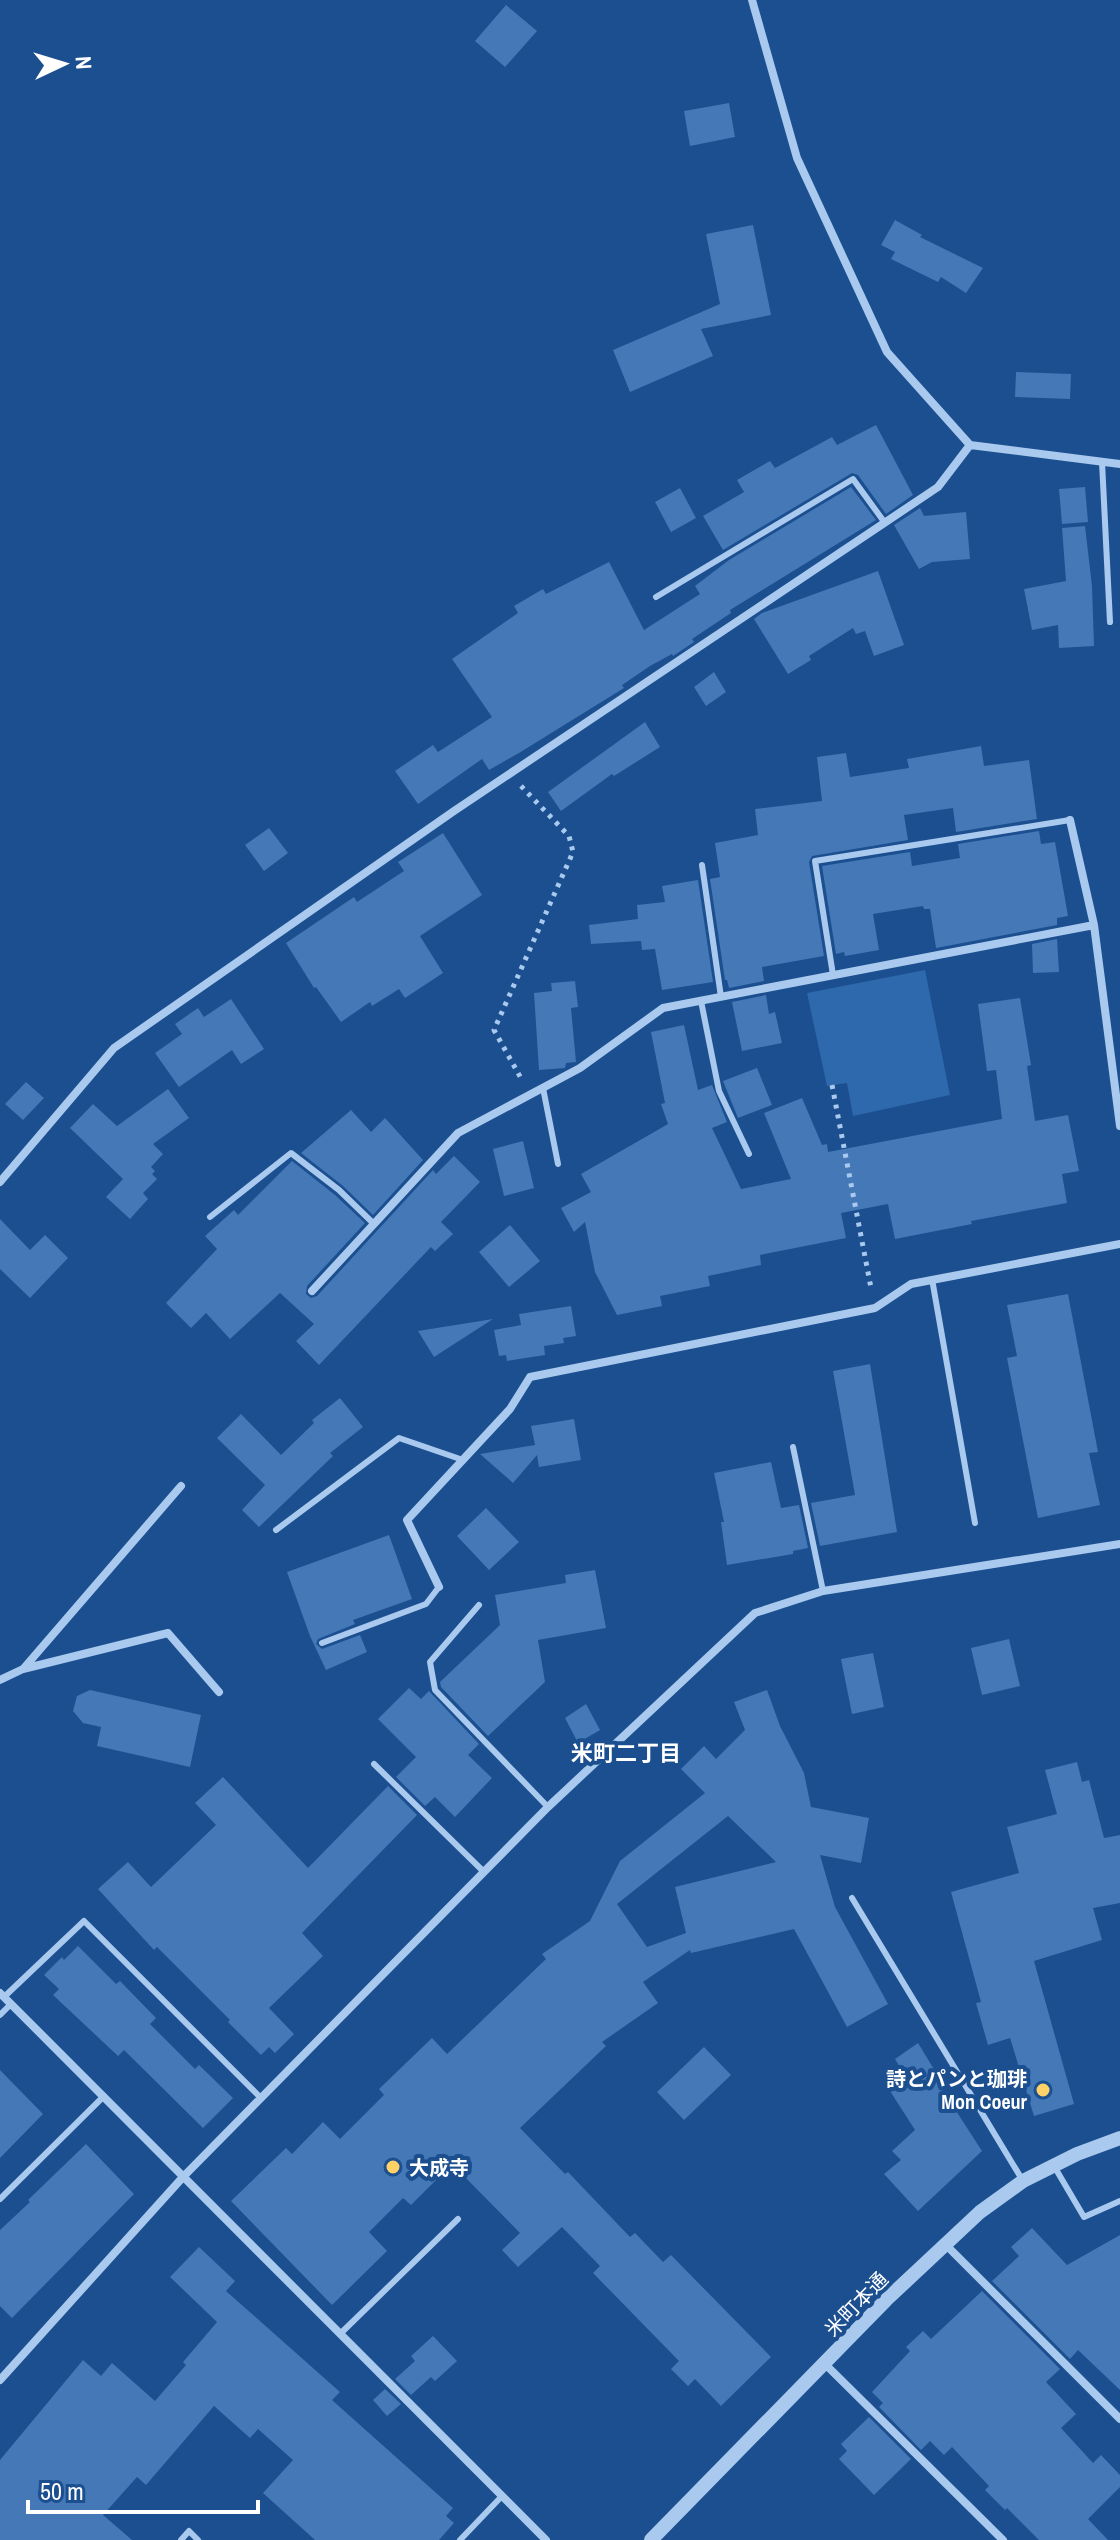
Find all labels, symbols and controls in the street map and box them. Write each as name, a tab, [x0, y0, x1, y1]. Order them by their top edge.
north arrow	[24, 24, 104, 104]
text: N	[69, 55, 99, 70]
district label: 米町二丁目	[571, 1738, 681, 1768]
place label: 詩とパンと珈琲 Mon Coeur	[886, 2065, 1028, 2115]
marker: 詩とパンと珈琲 Mon Coeur	[1034, 2081, 1052, 2099]
place label: 大成寺	[409, 2154, 469, 2181]
marker: 大成寺	[384, 2158, 402, 2176]
street label: 米町本通	[819, 2266, 893, 2342]
scale bar	[28, 2464, 258, 2514]
text: 50 m	[40, 2475, 84, 2507]

